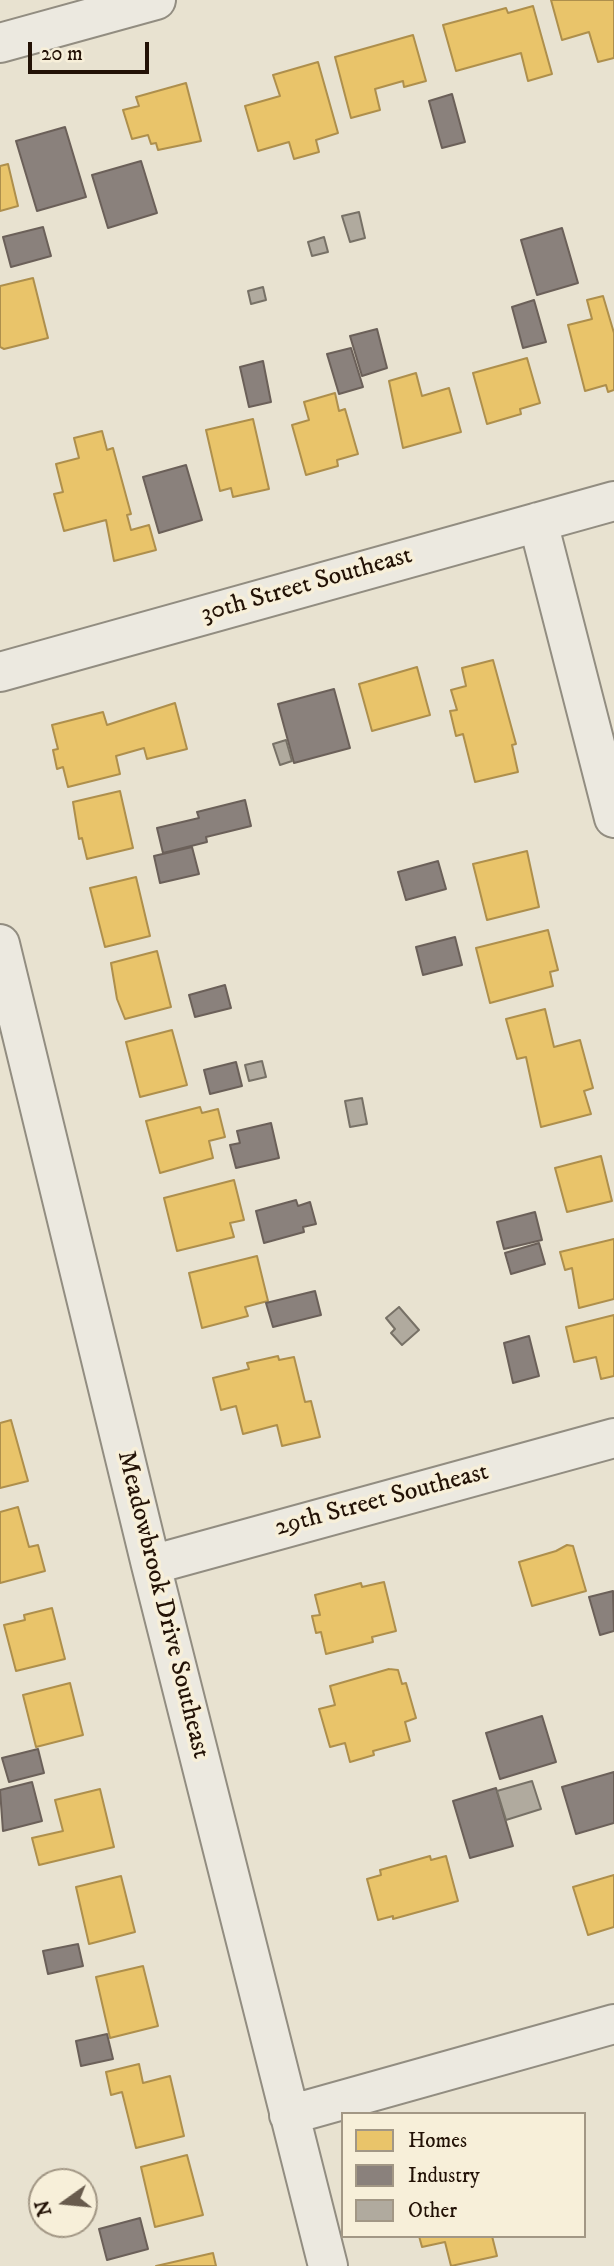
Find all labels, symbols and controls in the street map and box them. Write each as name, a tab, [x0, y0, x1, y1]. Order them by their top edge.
scale bar	[32, 28, 152, 72]
text: 20 m	[41, 41, 83, 67]
street label: 30th Street Southeast	[198, 541, 416, 631]
street label: Meadowbrook Drive Southeast	[109, 1448, 215, 1762]
street label: 29th Street Southeast	[272, 1457, 492, 1545]
legend	[341, 2112, 586, 2238]
text: Homes	[408, 2128, 467, 2154]
text: Industry	[408, 2163, 480, 2189]
north arrow	[28, 2168, 98, 2238]
text: N	[31, 2198, 57, 2219]
text: Other	[408, 2198, 457, 2224]

